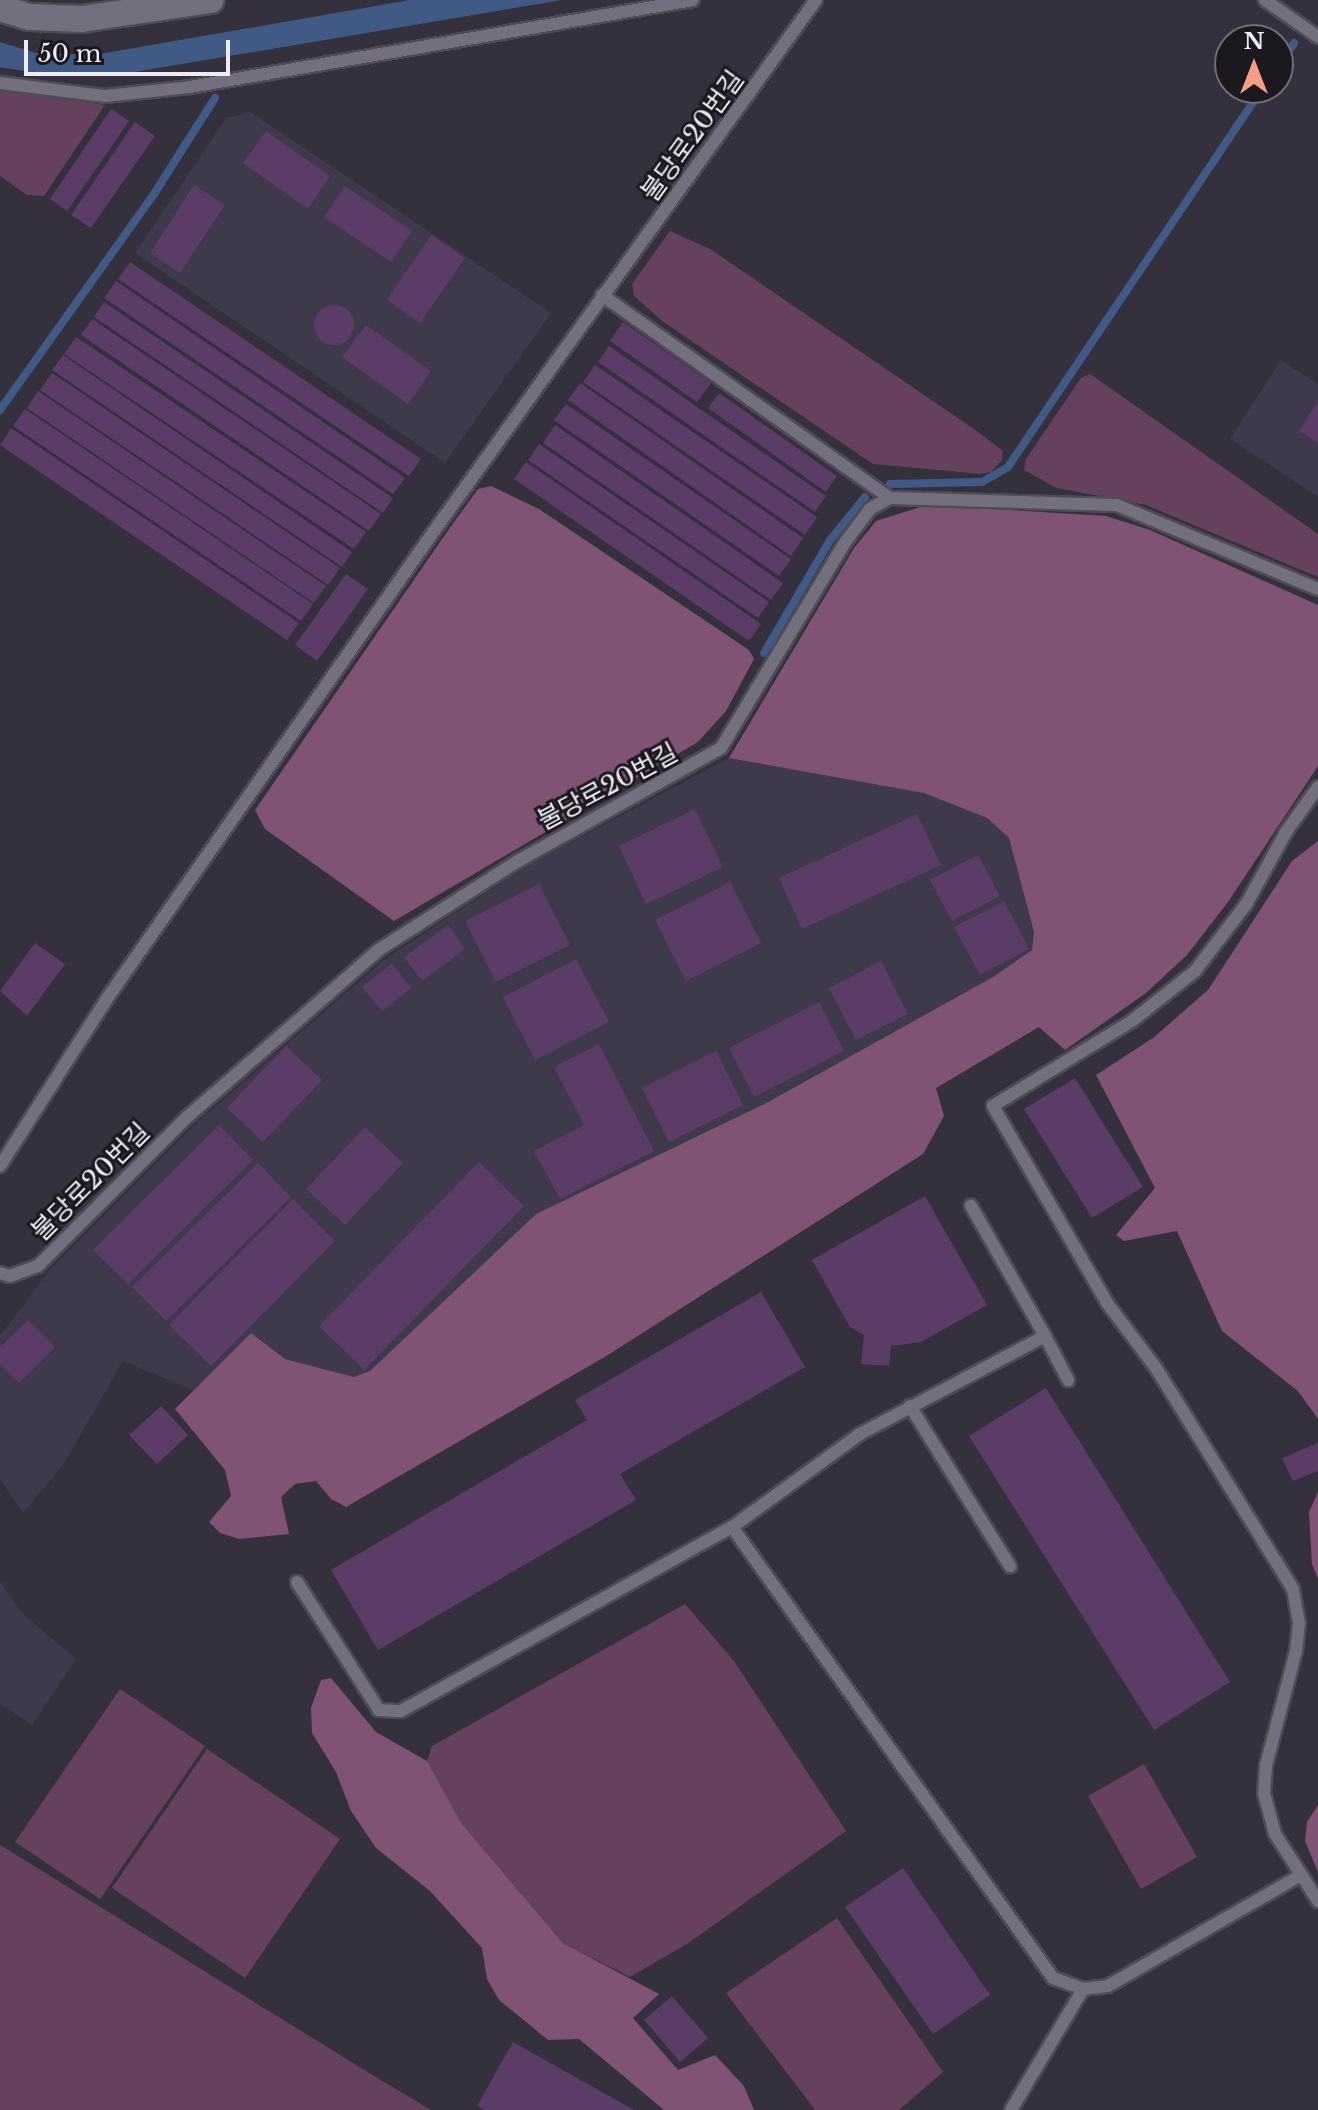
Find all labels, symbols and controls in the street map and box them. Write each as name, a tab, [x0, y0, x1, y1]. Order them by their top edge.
scale bar	[28, 24, 234, 74]
north arrow	[1214, 24, 1294, 104]
text: N	[1244, 28, 1264, 55]
text: 50 m	[38, 39, 101, 68]
street label: 불당로20번길	[635, 64, 751, 208]
street label: 불당로20번길	[533, 737, 683, 837]
street label: 불당로20번길	[25, 1116, 157, 1248]

